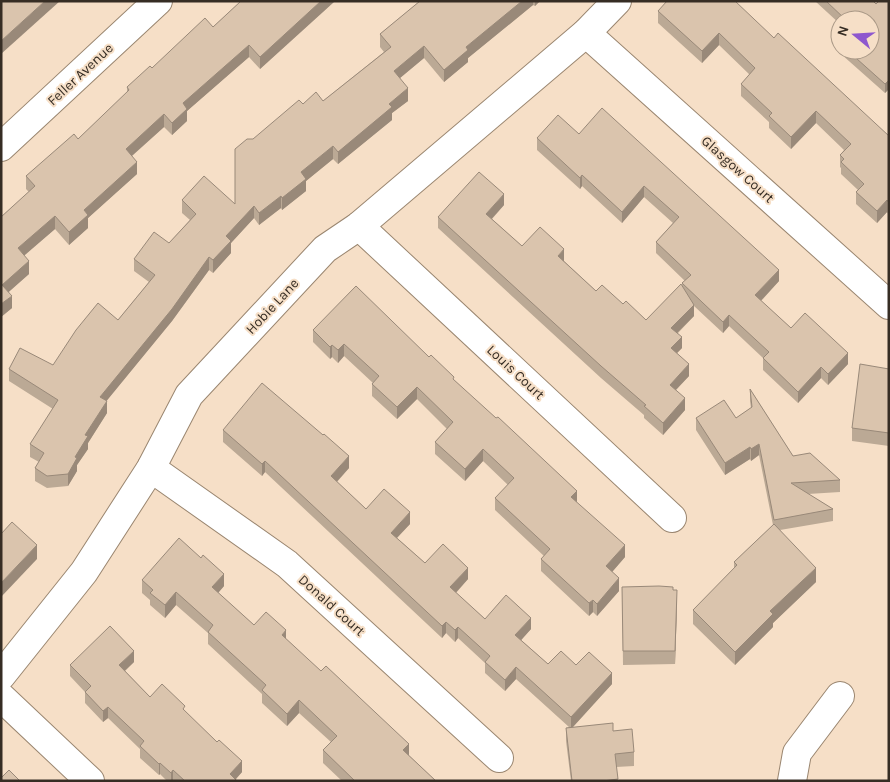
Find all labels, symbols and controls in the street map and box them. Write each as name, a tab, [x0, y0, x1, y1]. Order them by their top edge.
north arrow	[830, 10, 880, 60]
text: N	[833, 24, 853, 39]
street label: Feller Avenue	[44, 40, 117, 109]
street label: Glasgow Court	[698, 132, 778, 206]
street label: Hobie Lane	[242, 275, 302, 338]
street label: Louis Court	[483, 341, 548, 403]
street label: Donald Court	[295, 571, 368, 640]

